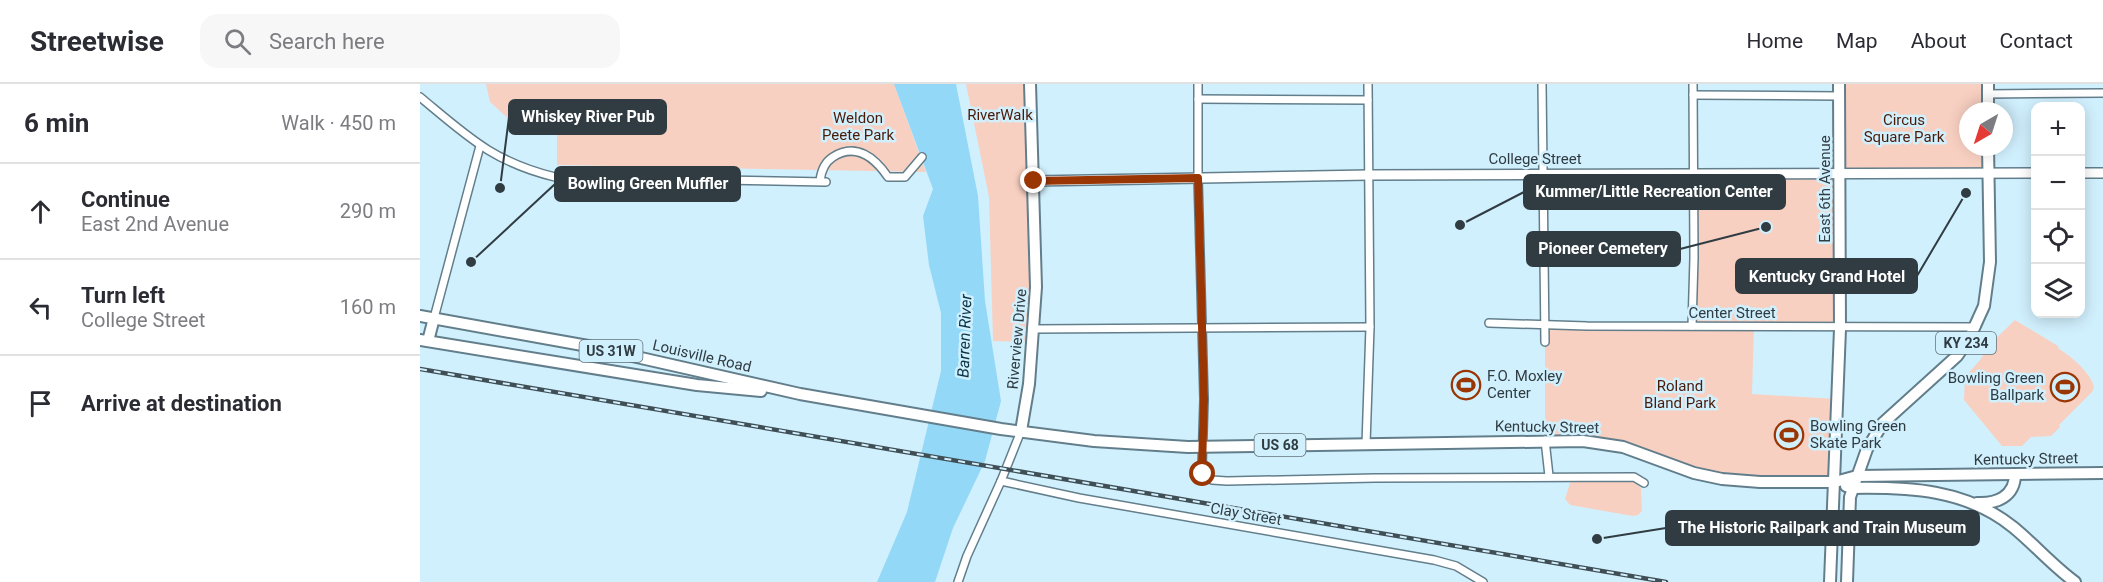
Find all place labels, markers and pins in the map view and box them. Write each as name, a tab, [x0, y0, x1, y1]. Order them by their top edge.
callout: Whiskey River Pub	[509, 100, 666, 134]
callout: Bowling Green Muffler	[555, 167, 740, 201]
callout: Kummer/Little Recreation Center	[1524, 175, 1785, 209]
callout: Pioneer Cemetery	[1527, 232, 1680, 266]
callout: Kentucky Grand Hotel	[1736, 259, 1917, 293]
place label: F.O. Moxley Center	[1487, 367, 1562, 402]
sports icon: F.O. Moxley Center	[1450, 369, 1482, 401]
place label: Bowling Green Ballpark	[1948, 369, 2044, 404]
sports icon: Bowling Green Ballpark	[2049, 371, 2081, 403]
place label: Bowling Green Skate Park	[1810, 417, 1906, 452]
sports icon: Bowling Green Skate Park	[1773, 419, 1805, 451]
callout: The Historic Railpark and Train Museum	[1666, 511, 1979, 545]

